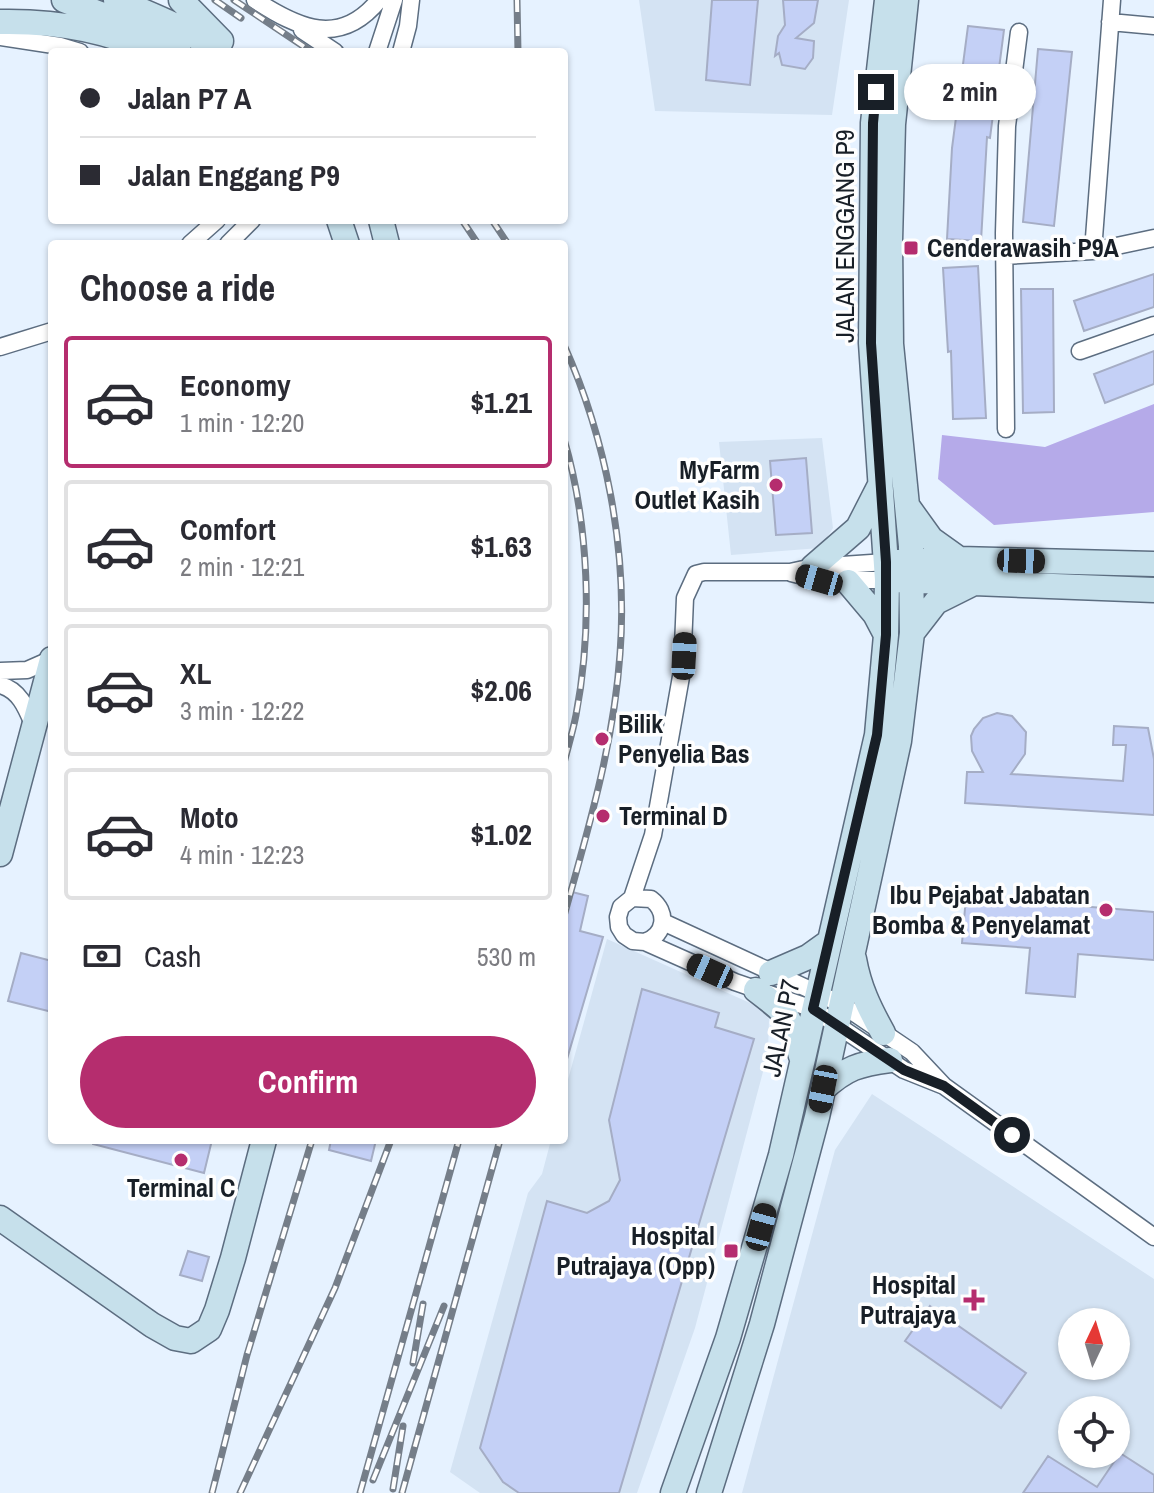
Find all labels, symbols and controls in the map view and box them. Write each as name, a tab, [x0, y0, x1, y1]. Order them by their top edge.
callout: 2 min	[904, 64, 1036, 120]
route end	[858, 74, 894, 110]
text: 2 min	[942, 74, 998, 109]
text: Jalan P7 A	[128, 78, 252, 118]
street label: JALAN ENGGANG P9	[827, 129, 862, 343]
text: Jalan Enggang P9	[128, 155, 340, 195]
place label: Cenderawasih P9A	[927, 230, 1120, 265]
marker: Cenderawasih P9A	[902, 239, 920, 257]
text: Choose a ride	[80, 264, 275, 312]
text: Economy	[180, 365, 291, 405]
icon: car	[84, 366, 156, 438]
text: $1.21	[470, 382, 532, 422]
text: 1 min · 12:20	[180, 405, 304, 440]
place label: MyFarm Outlet Kasih	[634, 452, 760, 517]
marker: MyFarm Outlet Kasih	[767, 476, 785, 494]
text: Comfort	[180, 509, 276, 549]
icon: car	[84, 510, 156, 582]
text: $1.63	[470, 526, 532, 566]
car	[997, 548, 1045, 574]
text: 2 min · 12:21	[180, 549, 304, 584]
car	[793, 562, 845, 598]
car	[671, 631, 697, 681]
text: XL	[180, 653, 211, 693]
icon: car	[84, 654, 156, 726]
text: $2.06	[470, 670, 532, 710]
text: 3 min · 12:22	[180, 693, 304, 728]
place label: Bilik Penyelia Bas	[618, 706, 750, 771]
marker: Bilik Penyelia Bas	[593, 730, 611, 748]
text: Moto	[180, 797, 239, 837]
icon: car	[84, 798, 156, 870]
place label: Terminal D	[619, 798, 728, 833]
marker: Terminal D	[594, 807, 612, 825]
text: $1.02	[470, 814, 532, 854]
text: 4 min · 12:23	[180, 837, 304, 872]
place label: Ibu Pejabat Jabatan Bomba & Penyelamat	[872, 877, 1090, 942]
marker: Ibu Pejabat Jabatan Bomba & Penyelamat	[1097, 901, 1115, 919]
icon: cash	[80, 934, 124, 978]
text: Cash	[144, 936, 201, 976]
text: 530 m	[477, 939, 536, 974]
car	[683, 950, 737, 992]
street label: JALAN P7	[753, 976, 808, 1080]
button: Confirm	[80, 1036, 536, 1128]
car	[807, 1063, 839, 1115]
route start	[994, 1117, 1030, 1153]
marker: Terminal C	[172, 1151, 190, 1169]
place label: Terminal C	[127, 1170, 235, 1205]
car	[743, 1201, 779, 1253]
place label: Hospital Putrajaya (Opp)	[556, 1218, 715, 1283]
marker: Hospital Putrajaya (Opp)	[722, 1242, 740, 1260]
place label: Hospital Putrajaya	[860, 1267, 956, 1332]
marker: Hospital Putrajaya	[963, 1289, 985, 1311]
north arrow	[1058, 1308, 1130, 1380]
map controls	[1058, 1308, 1130, 1468]
button: locate	[1058, 1396, 1130, 1468]

